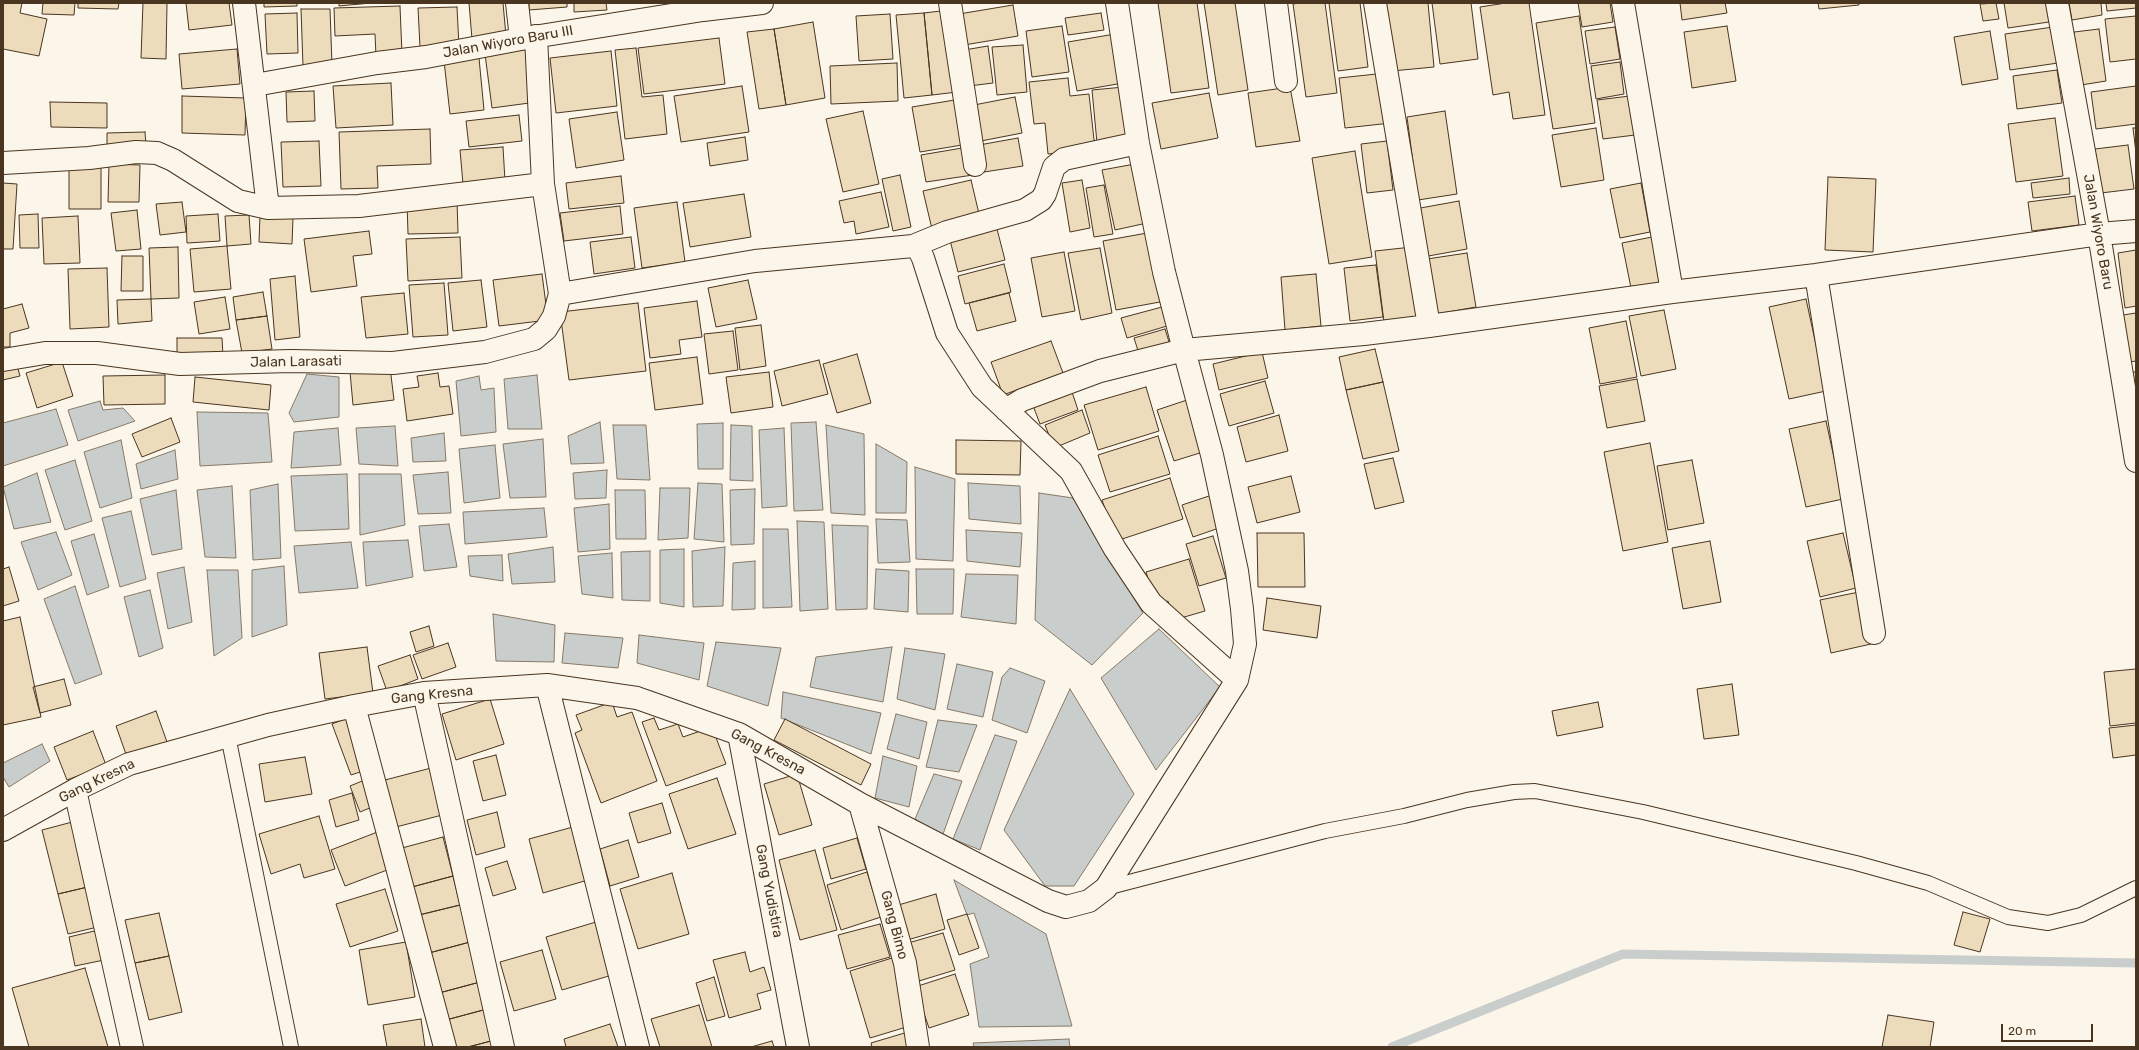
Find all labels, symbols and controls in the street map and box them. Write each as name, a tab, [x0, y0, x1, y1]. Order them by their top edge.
street label: Jalan Wiyoro Baru III	[442, 22, 574, 62]
street label: Jalan Wiyoro Baru	[2080, 173, 2116, 291]
street label: Jalan Larasati	[250, 353, 342, 371]
street label: Gang Kresna	[390, 682, 474, 708]
street label: Gang Kresna	[728, 725, 808, 779]
street label: Gang Kresna	[56, 755, 138, 807]
street label: Gang Yudistira	[752, 843, 786, 939]
street label: Gang Bimo	[877, 889, 911, 961]
scale bar	[2003, 1016, 2095, 1042]
text: 20 m	[2008, 1024, 2036, 1038]

